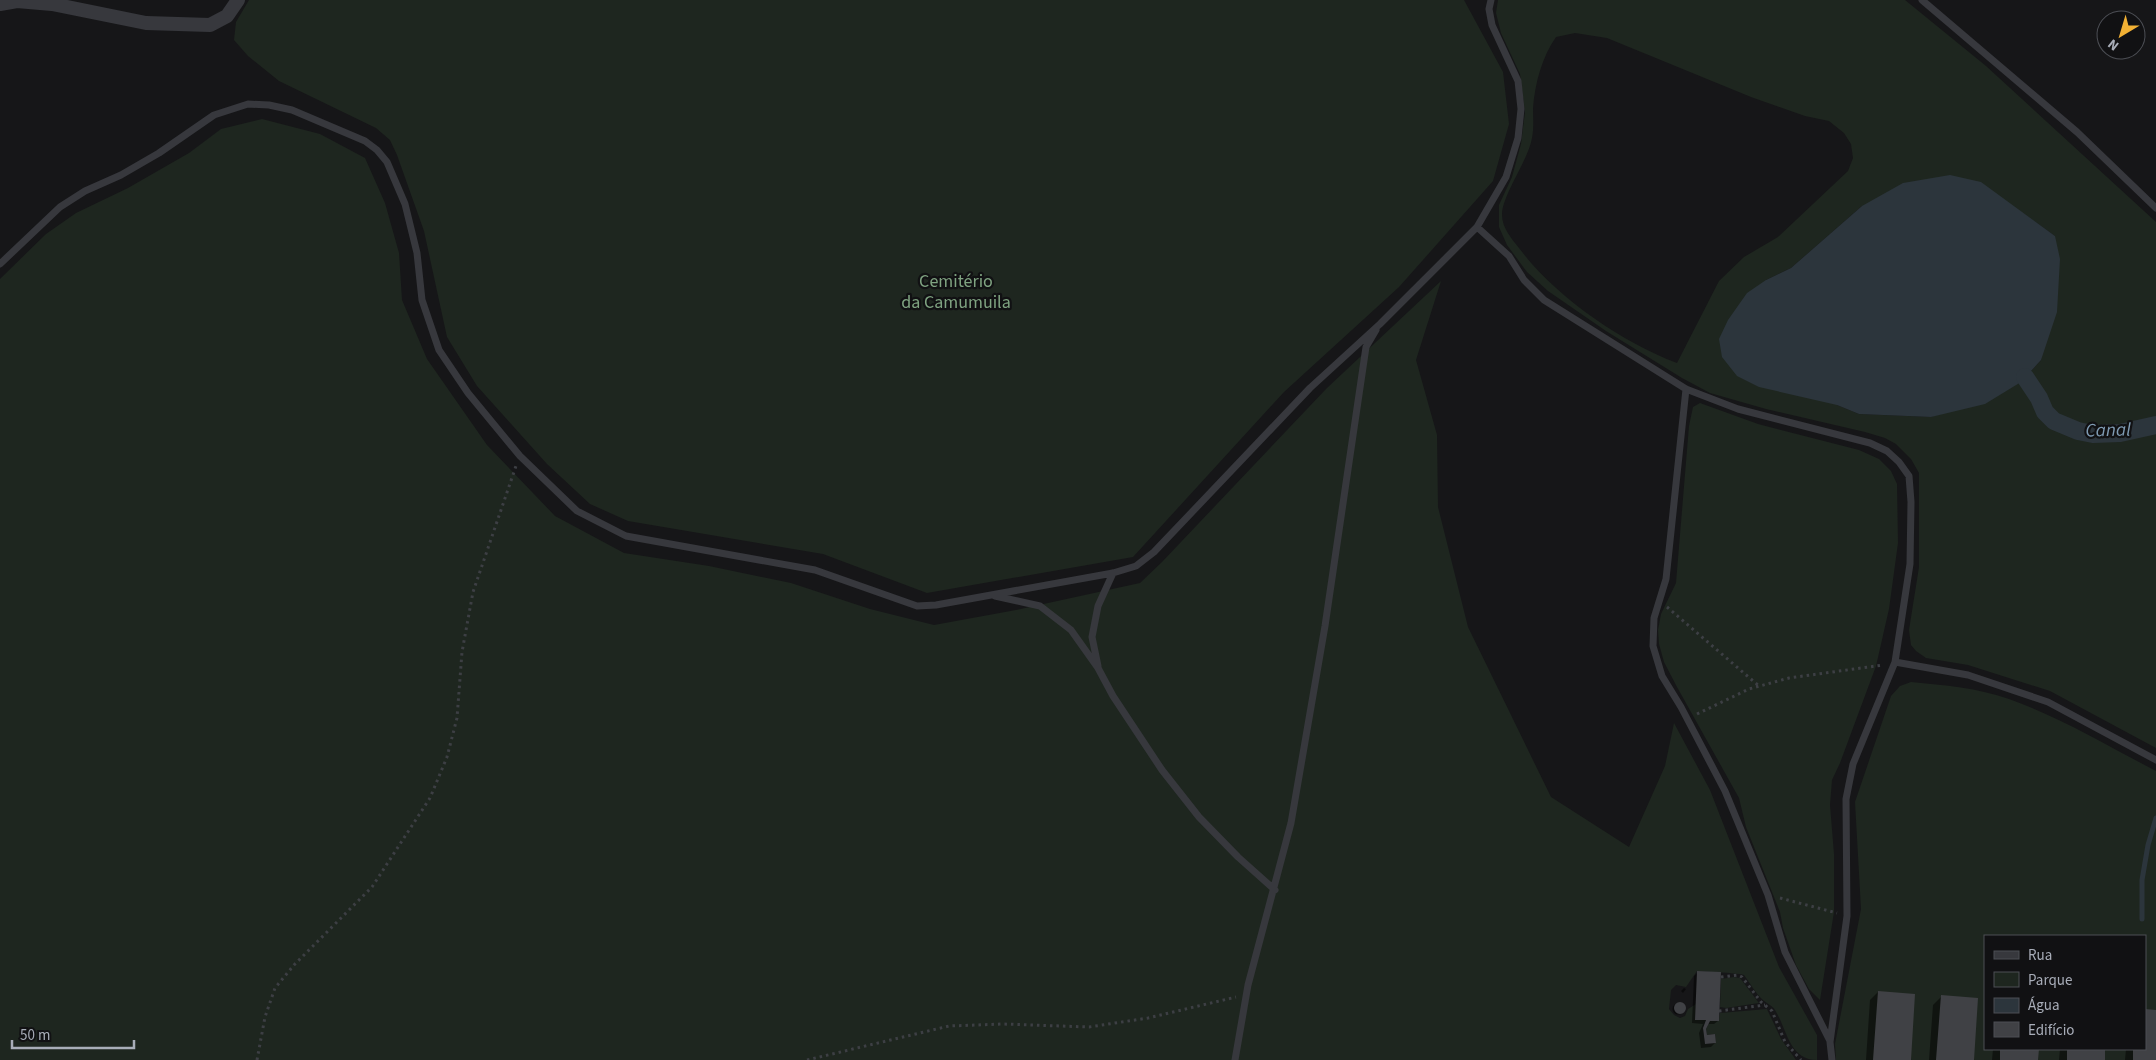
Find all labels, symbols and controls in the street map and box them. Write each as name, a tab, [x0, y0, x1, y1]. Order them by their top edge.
north arrow	[2096, 10, 2146, 60]
text: N	[2104, 34, 2123, 55]
park label: Cemitério da Camumuila	[901, 269, 1011, 315]
water label: Canal	[2085, 417, 2131, 444]
legend	[1984, 935, 2146, 1050]
text: Rua	[2028, 945, 2052, 966]
text: Parque	[2028, 970, 2072, 991]
text: Água	[2028, 995, 2059, 1016]
scale bar	[12, 1018, 135, 1050]
text: Edifício	[2028, 1020, 2075, 1041]
text: 50 m	[20, 1025, 50, 1046]

